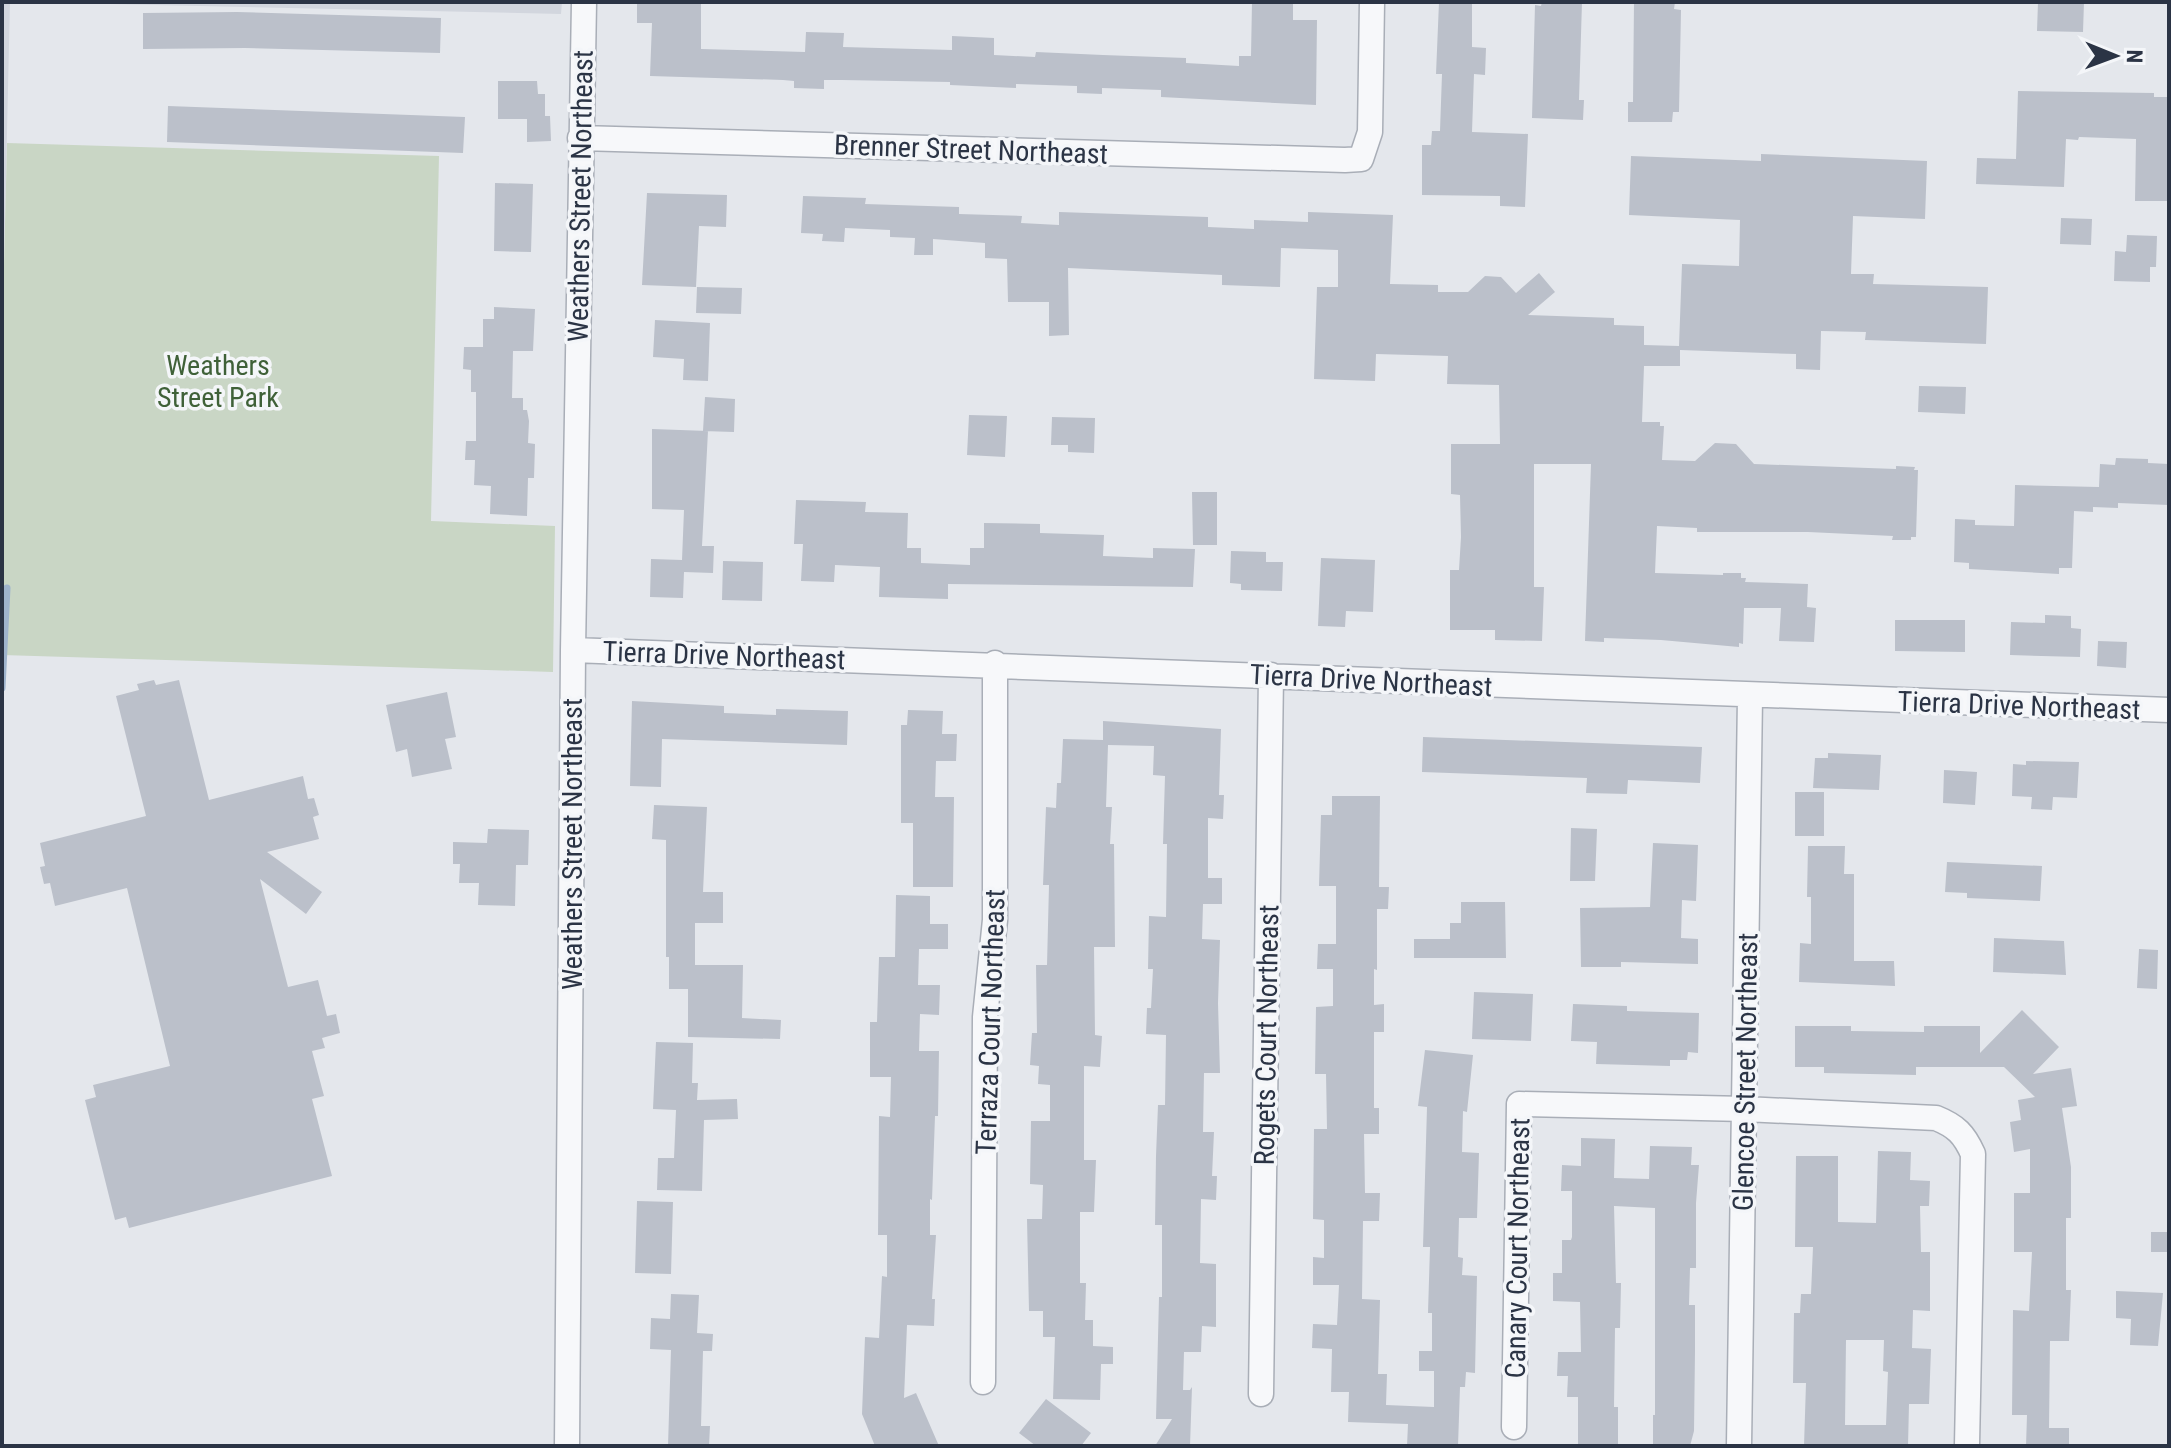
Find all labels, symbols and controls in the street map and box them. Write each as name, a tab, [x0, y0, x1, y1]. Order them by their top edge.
north arrow	[2075, 16, 2155, 96]
text: N	[2122, 49, 2147, 63]
street label: Weathers Street Northeast	[561, 50, 600, 342]
street label: Brenner Street Northeast	[834, 128, 1108, 171]
park label: Weathers Street Park	[157, 349, 279, 414]
street label: Tierra Drive Northeast	[602, 635, 846, 676]
street label: Tierra Drive Northeast	[1249, 658, 1493, 703]
street label: Tierra Drive Northeast	[1897, 685, 2141, 726]
street label: Weathers Street Northeast	[556, 698, 589, 990]
street label: Terraza Court Northeast	[969, 889, 1012, 1155]
street label: Rogets Court Northeast	[1248, 904, 1285, 1166]
street label: Glencoe Street Northeast	[1727, 933, 1764, 1211]
street label: Canary Court Northeast	[1499, 1117, 1536, 1379]

